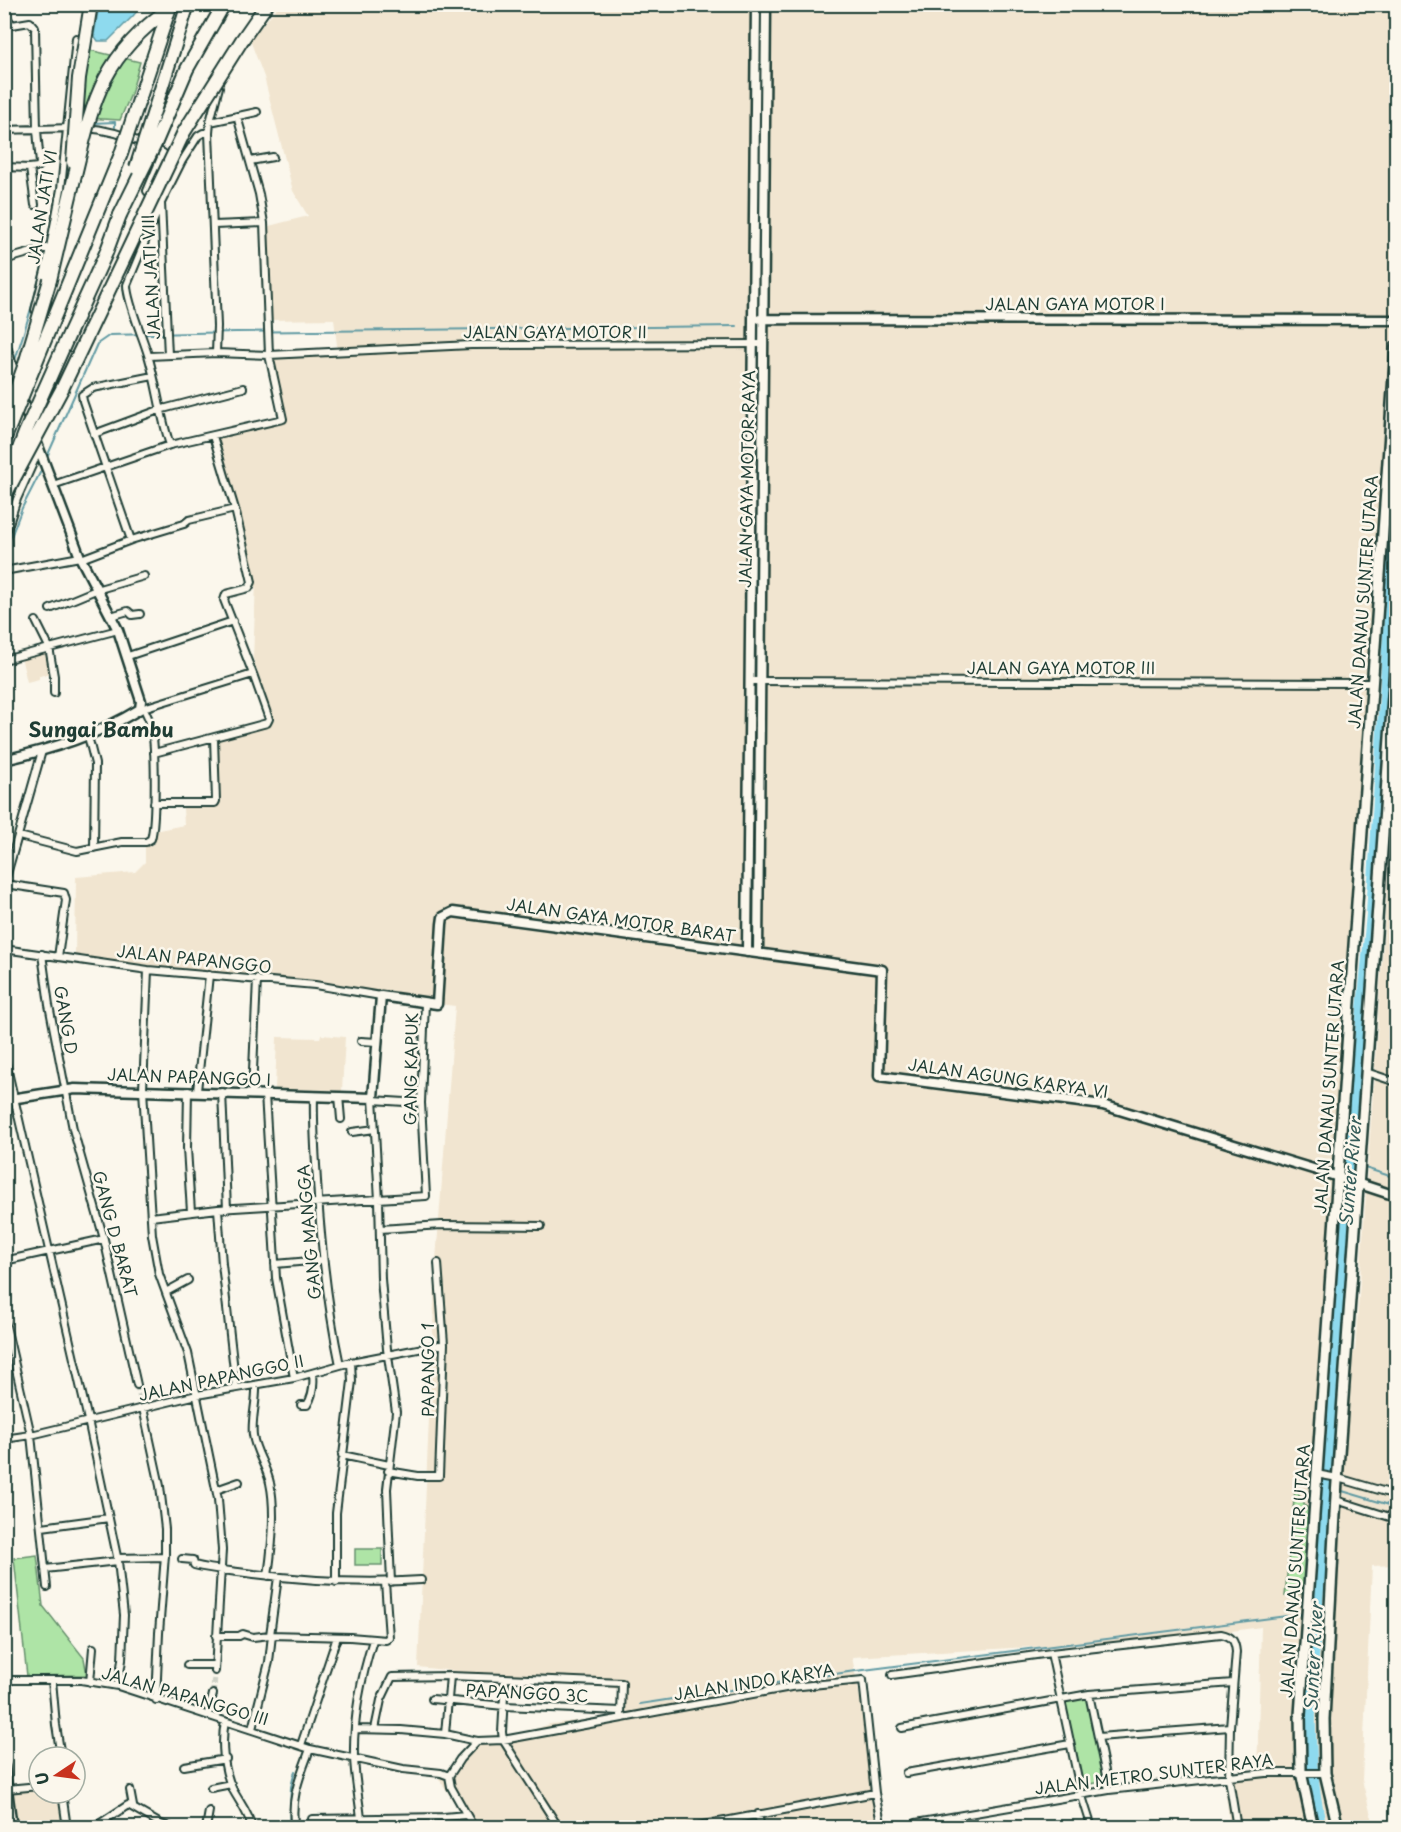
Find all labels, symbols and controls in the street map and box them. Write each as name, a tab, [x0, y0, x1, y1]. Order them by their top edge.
street label: JALAN JATI VI	[20, 148, 62, 266]
street label: JALAN JATI VIII	[135, 214, 165, 340]
street label: JALAN GAYA MOTOR I	[985, 291, 1165, 315]
street label: JALAN GAYA MOTOR II	[463, 319, 647, 343]
street label: JALAN GAYA MOTOR RAYA	[732, 370, 760, 588]
street label: JALAN DANAU SUNTER UTARA	[1341, 474, 1383, 730]
street label: JALAN GAYA MOTOR III	[967, 655, 1155, 679]
district label: Sungai Bambu	[28, 714, 174, 744]
street label: JALAN GAYA MOTOR BARAT	[505, 891, 737, 947]
street label: JALAN PAPANGGO	[115, 938, 273, 978]
street label: JALAN DANAU SUNTER UTARA	[1307, 959, 1349, 1215]
street label: GANG D	[49, 984, 85, 1056]
street label: GANG KAPUK	[397, 1012, 423, 1126]
street label: JALAN AGUNG KARYA VI	[906, 1051, 1110, 1103]
street label: JALAN PAPANGGO I	[107, 1061, 271, 1091]
water label: Sunter River	[1331, 1114, 1368, 1227]
street label: GANG MANGGA	[290, 1164, 326, 1301]
street label: GANG D BARAT	[88, 1168, 144, 1300]
street label: PAPANGO 1	[415, 1323, 439, 1417]
street label: JALAN PAPANGGO II	[136, 1348, 306, 1406]
street label: JALAN DANAU SUNTER UTARA	[1273, 1443, 1315, 1699]
water label: Sunter River	[1296, 1599, 1329, 1712]
street label: JALAN INDO KARYA	[672, 1656, 836, 1706]
street label: JALAN PAPANGGO III	[99, 1660, 272, 1730]
street label: PAPANGGO 3C	[465, 1677, 589, 1707]
north arrow	[27, 1745, 87, 1805]
street label: JALAN METRO SUNTER RAYA	[1033, 1746, 1274, 1800]
text: U	[28, 1770, 54, 1787]

